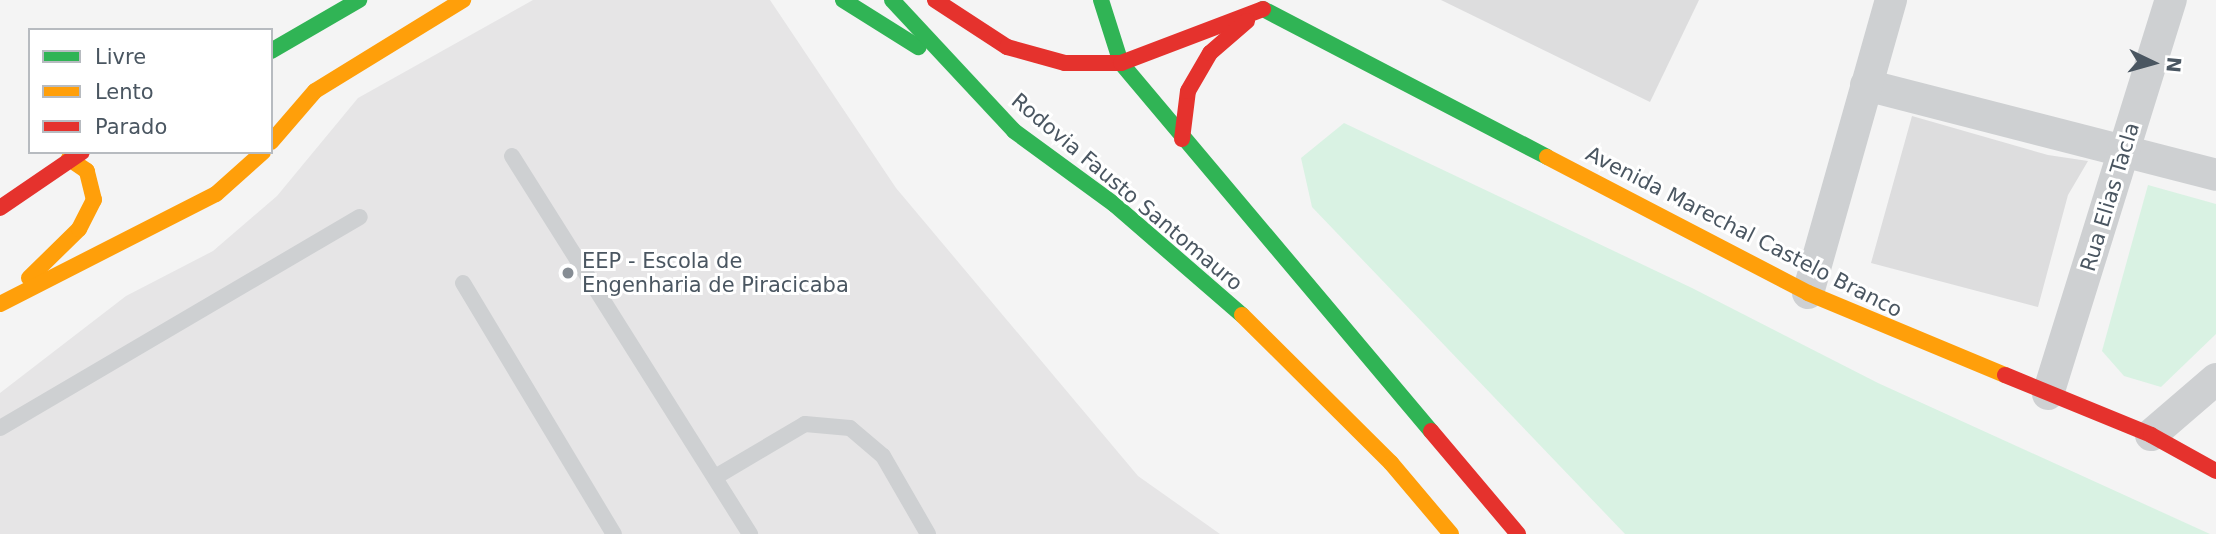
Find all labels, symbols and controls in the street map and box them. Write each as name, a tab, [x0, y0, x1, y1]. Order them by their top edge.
legend	[28, 28, 273, 154]
north arrow	[2118, 28, 2188, 98]
text: Livre	[95, 45, 146, 69]
text: N	[2162, 56, 2186, 74]
text: Lento	[95, 80, 154, 104]
street label: Rodovia Fausto Santomauro	[1006, 88, 1248, 296]
text: Parado	[95, 115, 167, 139]
street label: Rua Elias Tacla	[2075, 119, 2145, 275]
street label: Avenida Marechal Castelo Branco	[1582, 141, 1906, 323]
place label: EEP - Escola de Engenharia de Piracicaba	[582, 248, 849, 298]
marker: EEP - Escola de Engenharia de Piracicaba	[560, 265, 576, 281]

